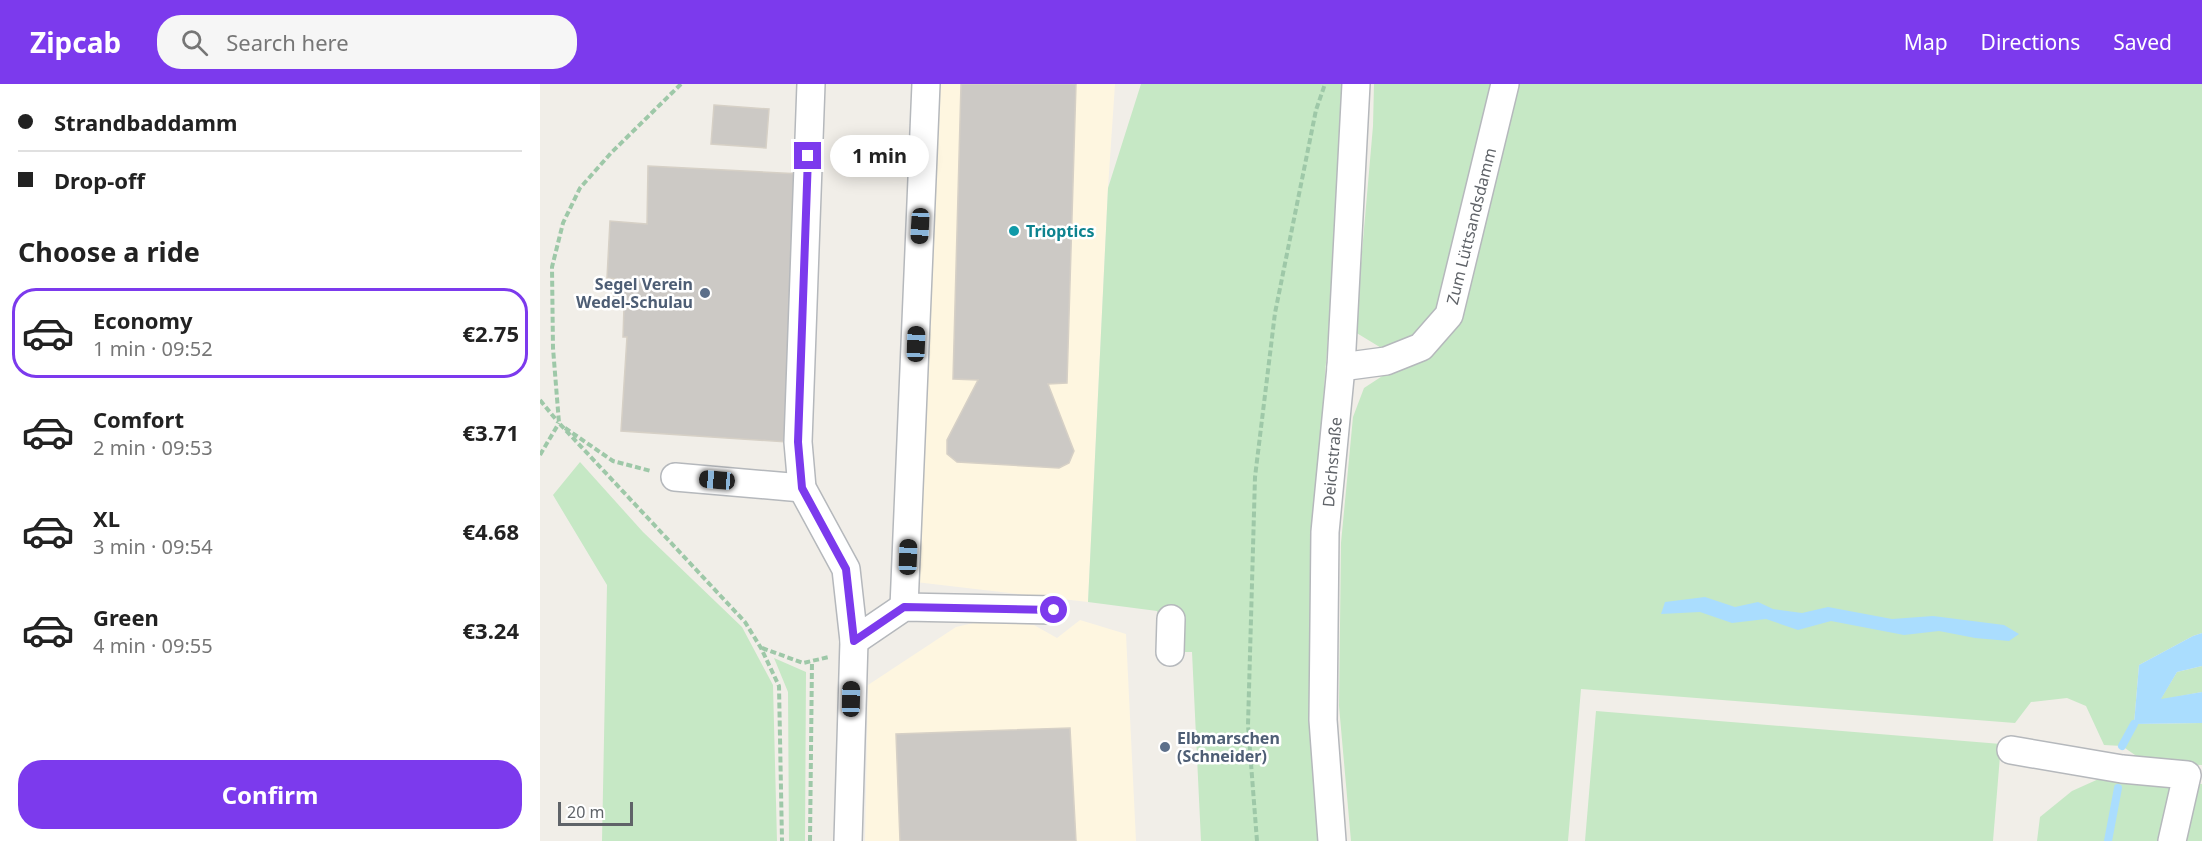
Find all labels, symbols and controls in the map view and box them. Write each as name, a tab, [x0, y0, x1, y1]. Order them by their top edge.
search box	[157, 15, 577, 69]
text: Zipcab	[30, 23, 121, 61]
icon: search	[178, 26, 211, 59]
text: Search here	[226, 27, 349, 57]
text: Map	[1904, 28, 1948, 56]
text: Directions	[1981, 28, 2080, 56]
text: Saved	[2113, 28, 2172, 56]
text: Strandbaddamm	[54, 107, 237, 137]
callout: 1 min	[829, 135, 928, 177]
route end	[794, 142, 821, 169]
text: 1 min	[852, 142, 907, 169]
street label: Zum Lüttsandsdamm	[1441, 145, 1501, 307]
text: Drop-off	[54, 165, 145, 195]
car	[910, 208, 930, 244]
place label: Trioptics	[1026, 220, 1095, 242]
marker: Trioptics	[1007, 224, 1021, 238]
text: Choose a ride	[18, 233, 200, 270]
place label: Segel Verein Wedel-Schulau	[576, 273, 693, 313]
marker: Segel Verein Wedel-Schulau	[698, 286, 712, 300]
text: Economy	[93, 305, 192, 335]
icon: car	[21, 306, 75, 360]
text: €2.75	[462, 318, 519, 348]
car	[906, 326, 926, 362]
text: 1 min · 09:52	[93, 335, 213, 362]
text: Comfort	[93, 404, 184, 434]
icon: car	[21, 405, 75, 459]
street label: Deichstraße	[1317, 416, 1347, 508]
text: €3.71	[462, 417, 519, 447]
text: 2 min · 09:53	[93, 434, 213, 461]
car	[698, 469, 736, 491]
text: XL	[93, 503, 120, 533]
icon: car	[21, 504, 75, 558]
text: €4.68	[462, 516, 519, 546]
text: 3 min · 09:54	[93, 533, 213, 560]
car	[898, 539, 918, 575]
route start	[1040, 596, 1067, 623]
text: Green	[93, 602, 159, 632]
icon: car	[21, 603, 75, 657]
text: €3.24	[462, 615, 519, 645]
text: 4 min · 09:55	[93, 632, 213, 659]
car	[842, 681, 860, 717]
place label: Elbmarschen (Schneider)	[1177, 727, 1280, 767]
marker: Elbmarschen (Schneider)	[1158, 740, 1172, 754]
button: Confirm	[18, 760, 522, 829]
scale bar	[558, 799, 633, 826]
text: 20 m	[567, 801, 604, 823]

